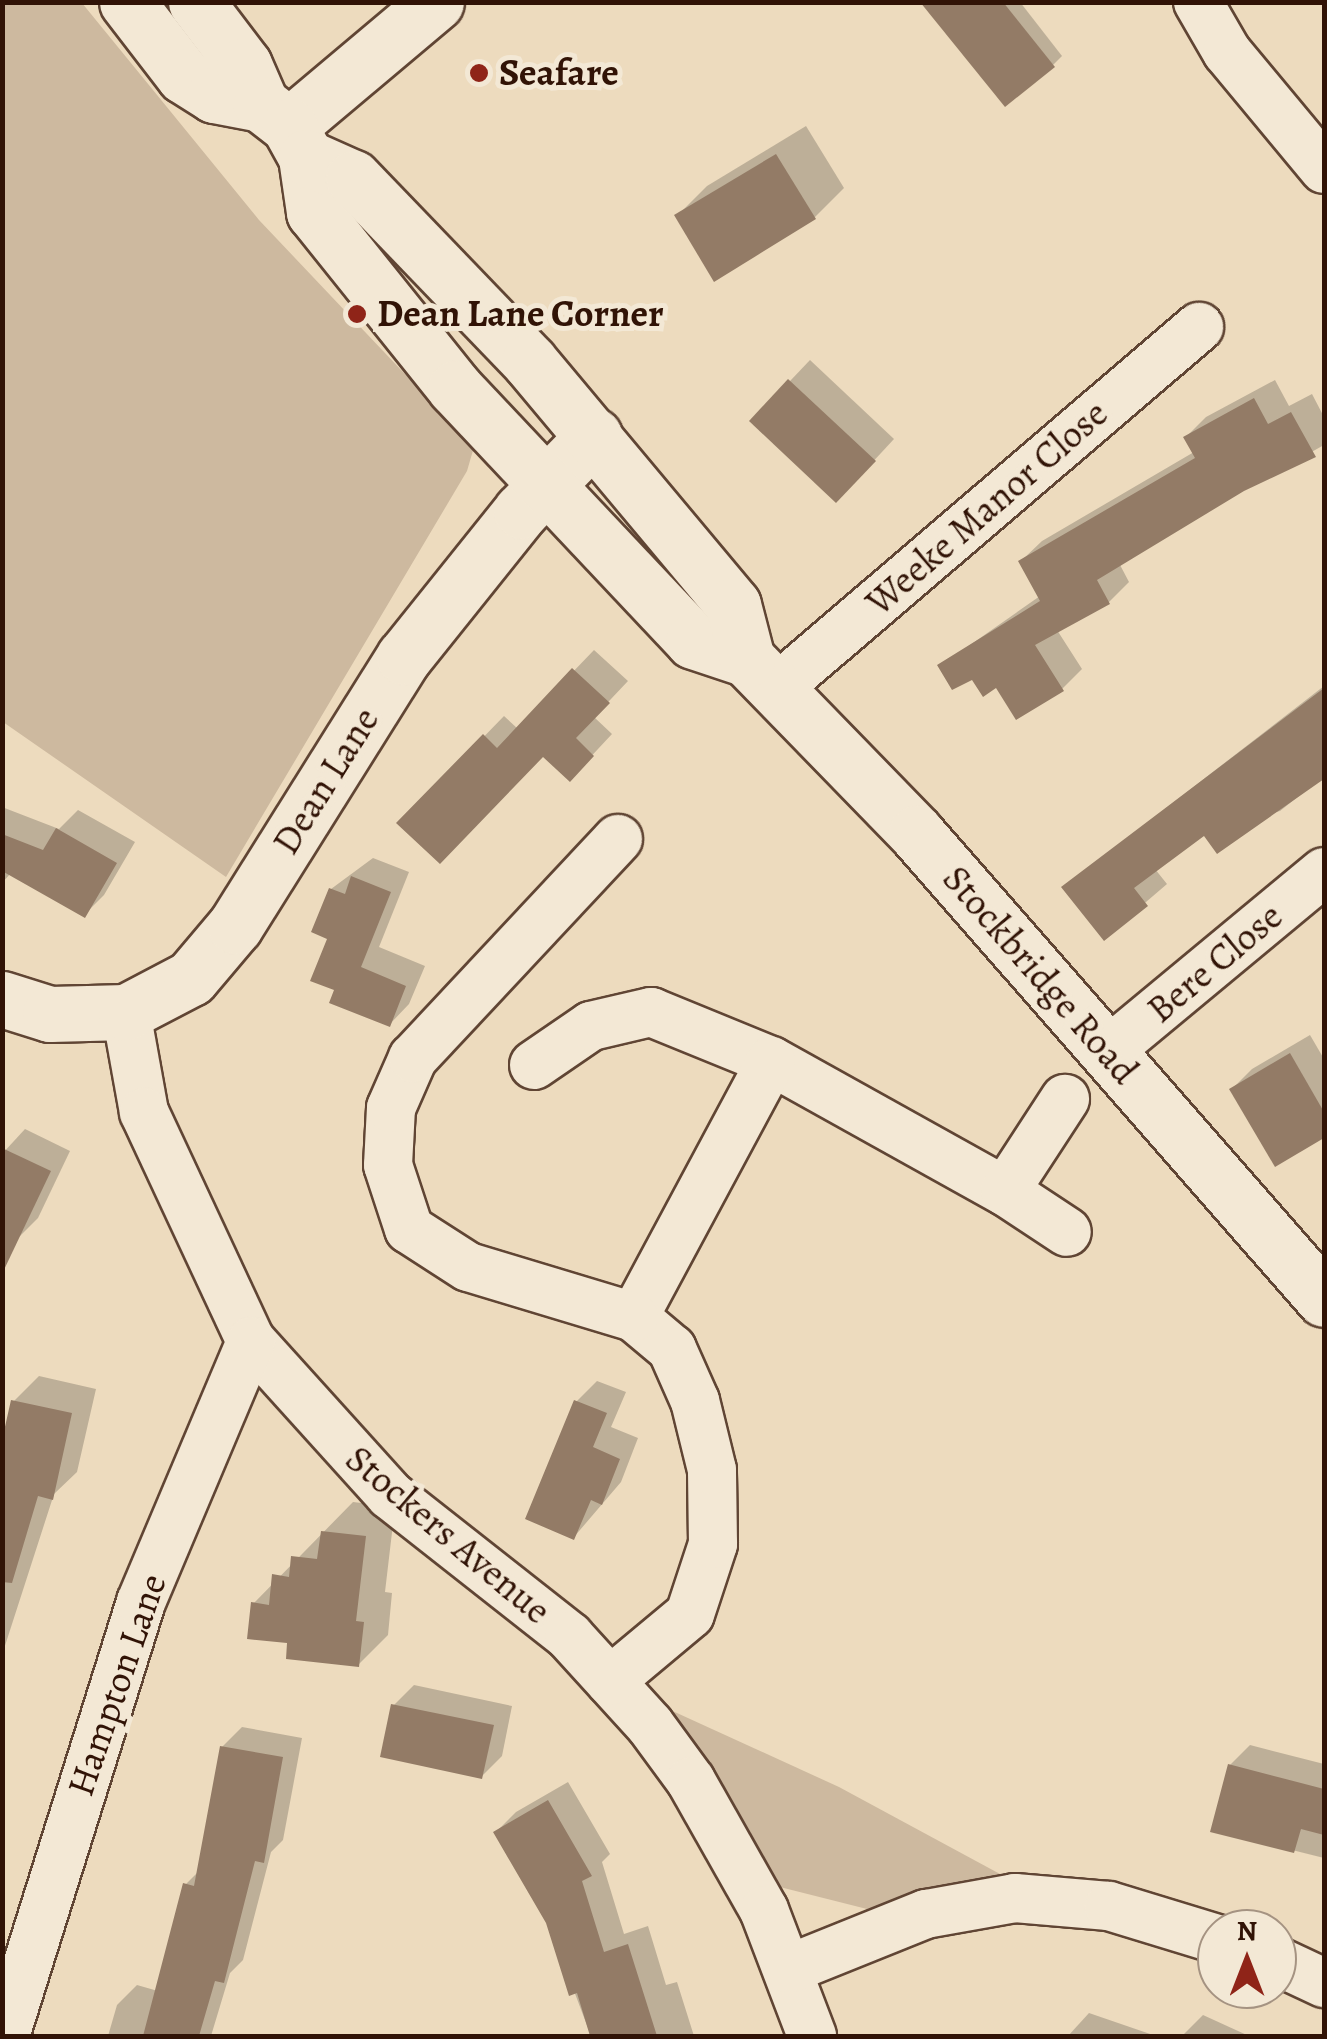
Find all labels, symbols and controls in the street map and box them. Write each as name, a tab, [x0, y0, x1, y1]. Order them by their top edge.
place label: Seafare	[499, 50, 619, 96]
marker: Seafare	[468, 62, 490, 84]
place label: Dean Lane Corner	[377, 291, 664, 337]
marker: Dean Lane Corner	[346, 303, 368, 325]
street label: Weeke Manor Close	[857, 391, 1117, 625]
street label: Dean Lane	[263, 699, 389, 863]
street label: Stockbridge Road	[933, 857, 1147, 1093]
street label: Bere Close	[1138, 893, 1292, 1033]
street label: Stockers Avenue	[336, 1436, 560, 1634]
street label: Hampton Lane	[58, 1568, 176, 1802]
north arrow	[1197, 1909, 1297, 2009]
text: N	[1237, 1912, 1257, 1950]

